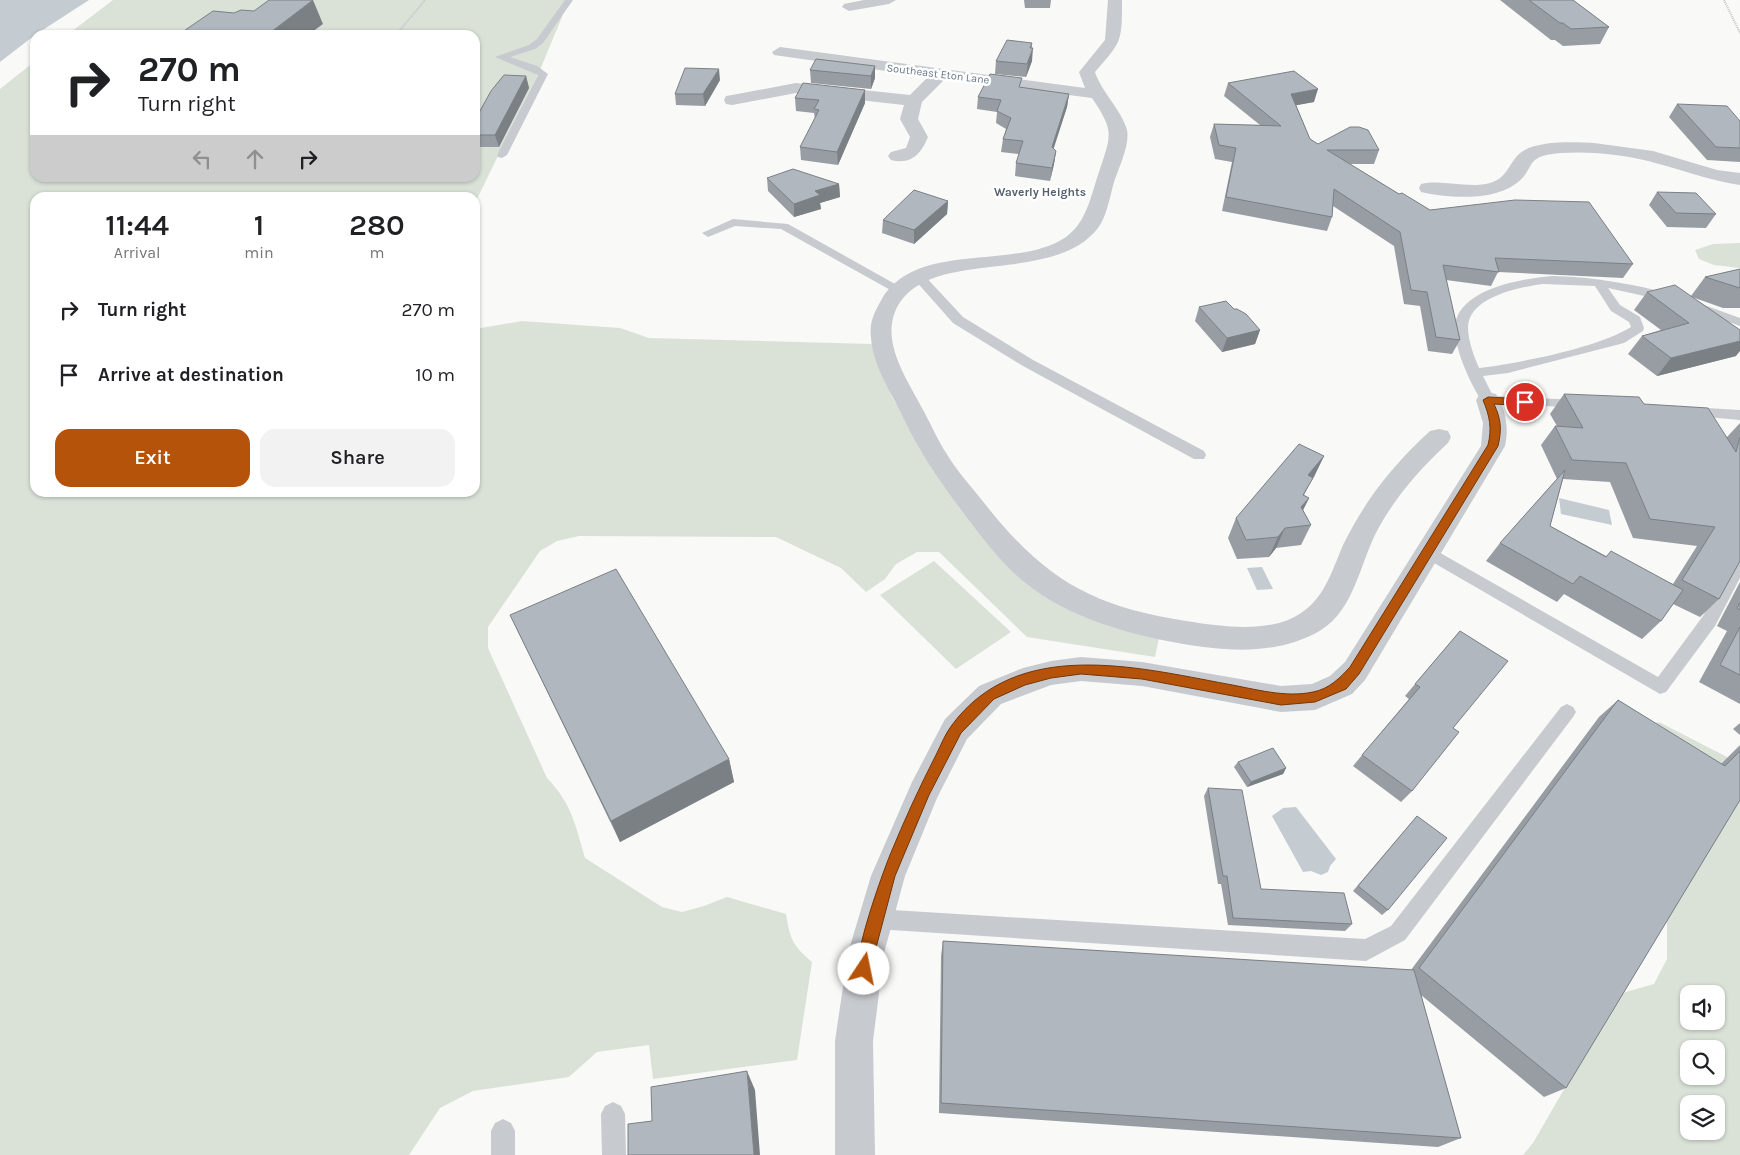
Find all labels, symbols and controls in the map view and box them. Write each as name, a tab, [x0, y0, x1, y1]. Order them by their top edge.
text: 270 m	[138, 49, 241, 90]
icon: right	[55, 50, 120, 115]
street label: Southeast Eton Lane	[886, 61, 990, 87]
text: Turn right	[138, 91, 236, 117]
icon: left	[188, 145, 216, 173]
icon: ahead	[241, 145, 269, 173]
icon: right	[294, 145, 322, 173]
district label: Waverly Heights	[994, 185, 1086, 199]
text: 11:44	[105, 207, 169, 243]
text: 1	[254, 207, 264, 243]
text: 280	[349, 207, 405, 243]
text: Arrival	[114, 243, 161, 262]
text: min	[244, 243, 274, 262]
text: m	[369, 243, 384, 262]
icon: right	[55, 296, 83, 324]
text: Turn right	[98, 299, 187, 321]
text: 270 m	[402, 299, 455, 321]
icon: arrive	[55, 361, 83, 389]
text: Arrive at destination	[98, 364, 284, 386]
text: 10 m	[415, 364, 455, 386]
pin	[1504, 381, 1546, 423]
icon: arrive	[1511, 388, 1539, 416]
button: Exit	[55, 429, 250, 487]
button: Share	[260, 429, 455, 487]
position arrow	[837, 942, 889, 994]
map controls	[1680, 985, 1725, 1140]
button: sound	[1680, 985, 1725, 1030]
button: search	[1680, 1040, 1725, 1085]
button: layers	[1680, 1095, 1725, 1140]

